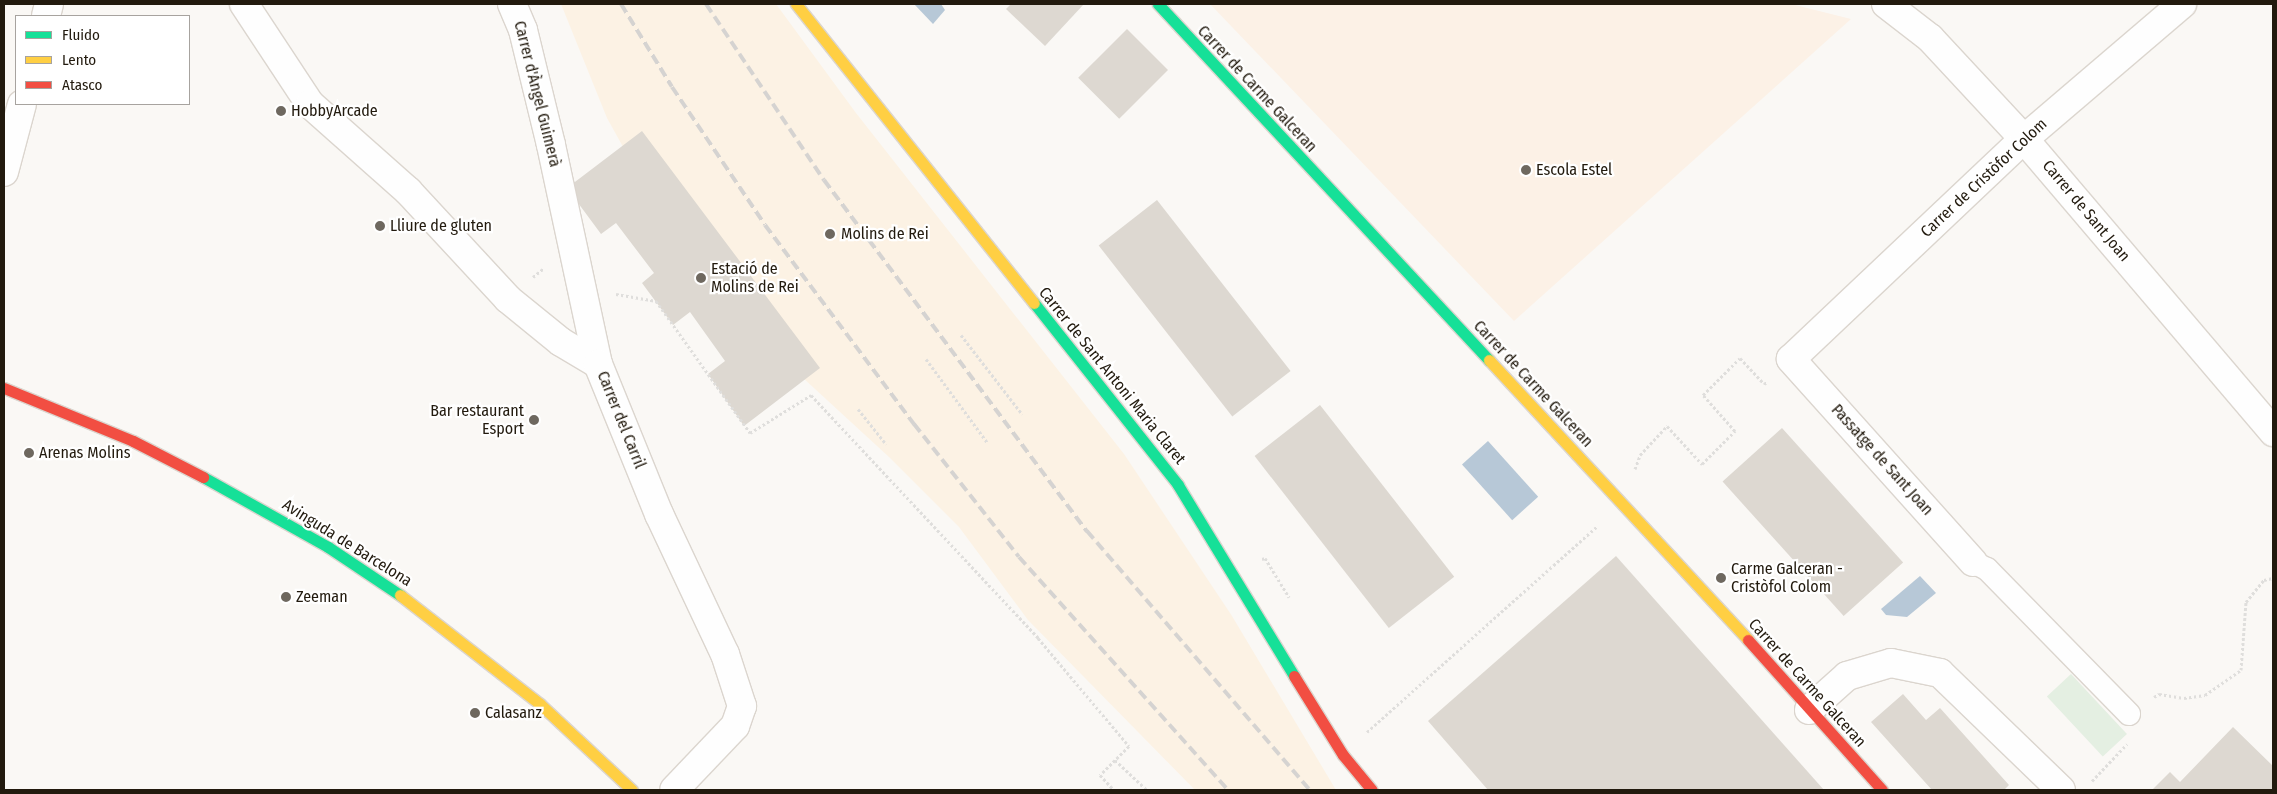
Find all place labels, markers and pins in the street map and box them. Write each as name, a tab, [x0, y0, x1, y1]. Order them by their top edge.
place label: HobbyArcade	[291, 101, 378, 121]
marker: HobbyArcade	[275, 105, 287, 117]
place label: Escola Estel	[1536, 160, 1612, 180]
marker: Escola Estel	[1520, 164, 1532, 176]
place label: Lliure de gluten	[390, 216, 492, 236]
marker: Lliure de gluten	[374, 220, 386, 232]
place label: Molins de Rei	[841, 224, 929, 244]
marker: Molins de Rei	[823, 227, 837, 241]
place label: Estació de Molins de Rei	[711, 259, 799, 297]
marker: Estació de Molins de Rei	[695, 272, 707, 284]
place label: Bar restaurant Esport	[430, 401, 524, 439]
marker: Bar restaurant Esport	[528, 414, 540, 426]
place label: Arenas Molins	[39, 443, 131, 463]
marker: Arenas Molins	[23, 447, 35, 459]
place label: Carme Galceran - Cristòfol Colom	[1731, 559, 1843, 597]
marker: Carme Galceran - Cristòfol Colom	[1715, 572, 1727, 584]
place label: Zeeman	[296, 587, 348, 607]
marker: Zeeman	[280, 591, 292, 603]
place label: Calasanz	[485, 703, 542, 723]
marker: Calasanz	[469, 707, 481, 719]

